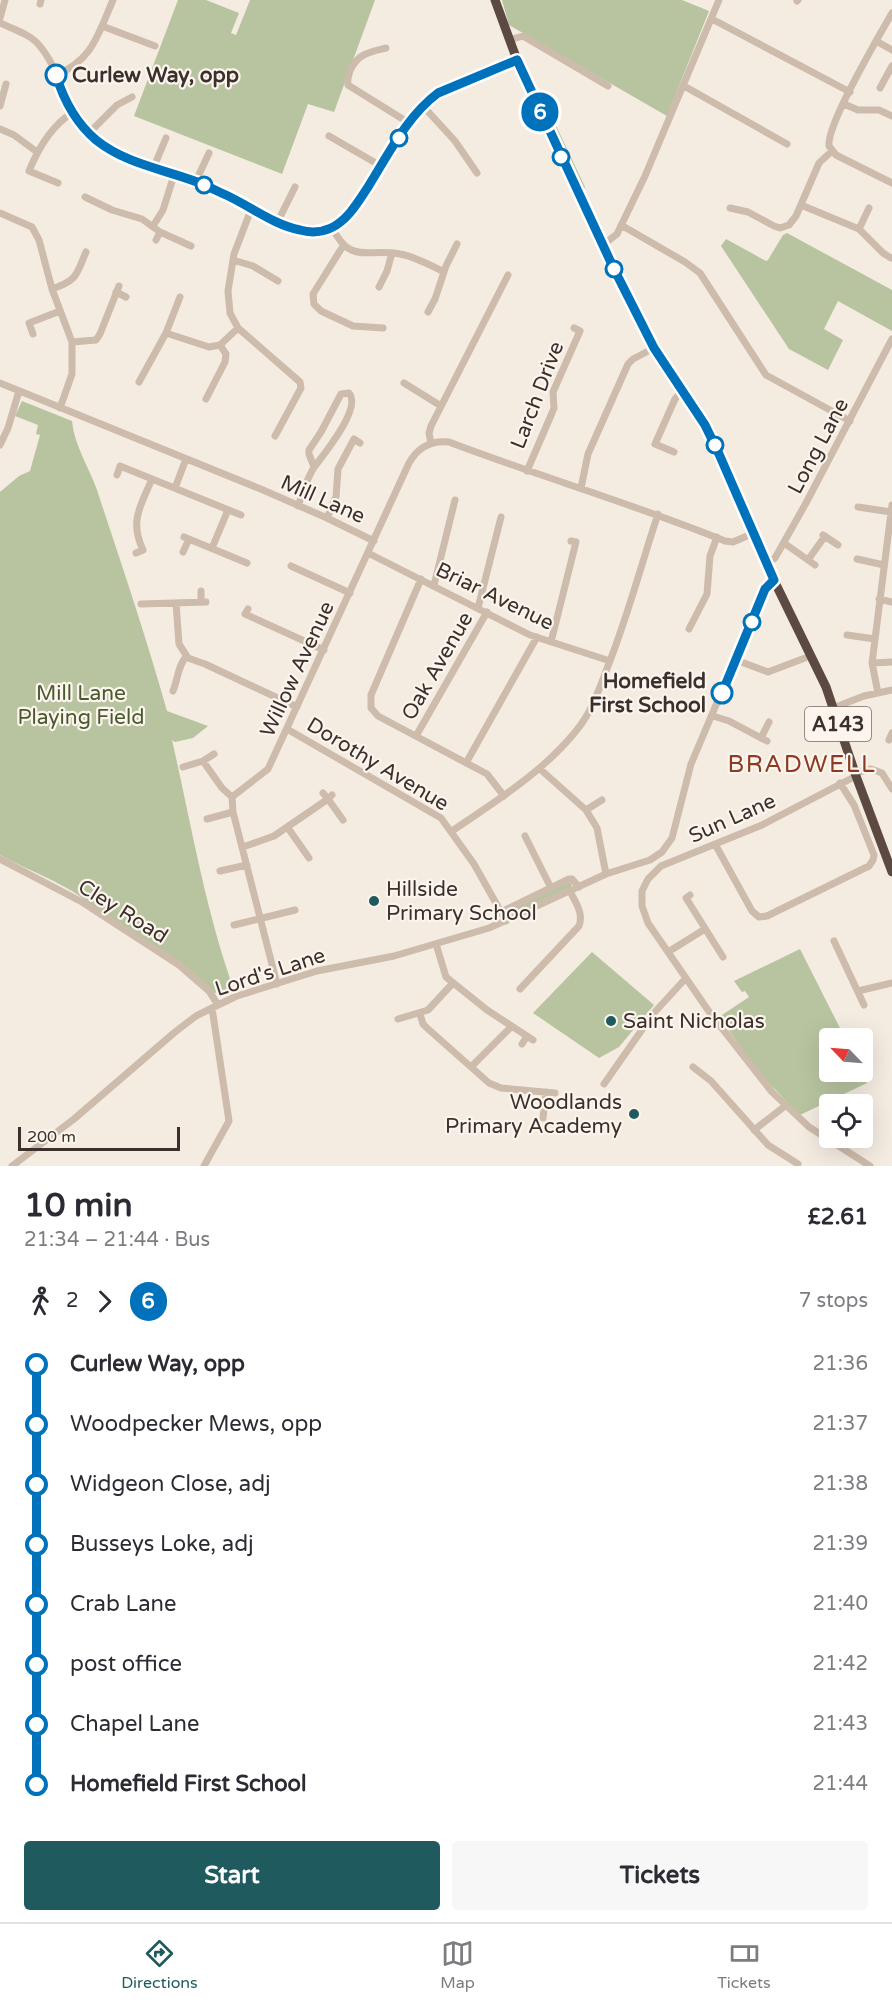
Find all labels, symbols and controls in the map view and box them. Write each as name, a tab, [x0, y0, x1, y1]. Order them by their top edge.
place label: Curlew Way, opp	[72, 63, 239, 88]
marker: Curlew Way, opp	[45, 64, 67, 86]
line badge: 6	[520, 92, 560, 132]
text: 6	[533, 100, 547, 125]
unlabelled marker	[390, 129, 408, 147]
unlabelled marker	[552, 148, 570, 166]
unlabelled marker	[195, 176, 213, 194]
unlabelled marker	[605, 260, 623, 278]
street label: Larch Drive	[506, 338, 569, 452]
street label: Long Lane	[783, 394, 854, 498]
unlabelled marker	[706, 436, 724, 454]
street label: Mill Lane	[277, 470, 369, 529]
street label: Briar Avenue	[432, 557, 558, 636]
street label: Willow Avenue	[255, 597, 340, 741]
street label: Oak Avenue	[396, 608, 478, 725]
unlabelled marker	[743, 613, 761, 631]
place label: Homefield First School	[589, 669, 706, 718]
park label: Mill Lane Playing Field	[18, 681, 144, 730]
marker: Homefield First School	[711, 682, 733, 704]
road number: A143	[805, 707, 871, 741]
street label: Dorothy Avenue	[302, 712, 453, 817]
district label: BRADWELL	[728, 750, 876, 779]
street label: Sun Lane	[685, 788, 780, 849]
street label: Cley Road	[73, 874, 172, 949]
place label: Hillside Primary School	[386, 877, 537, 926]
marker: Hillside Primary School	[367, 894, 381, 908]
street label: Lord's Lane	[212, 943, 329, 1002]
place label: Saint Nicholas	[623, 1009, 765, 1034]
marker: Saint Nicholas	[604, 1014, 618, 1028]
north arrow	[819, 1028, 873, 1082]
map controls	[819, 1028, 873, 1148]
place label: Woodlands Primary Academy	[445, 1090, 622, 1139]
button: locate	[819, 1094, 873, 1148]
marker: Woodlands Primary Academy	[627, 1107, 641, 1121]
scale bar	[18, 1124, 180, 1152]
text: 200 m	[27, 1127, 76, 1147]
text: 10 min	[24, 1186, 133, 1225]
text: £2.61	[808, 1204, 868, 1230]
text: 21:34 – 21:44 · Bus	[24, 1228, 210, 1252]
icon: walk	[24, 1285, 57, 1318]
icon: forward	[88, 1285, 121, 1318]
text: 2	[66, 1289, 79, 1313]
text: 6	[142, 1289, 155, 1314]
text: 7 stops	[799, 1289, 868, 1313]
text: Curlew Way, opp	[70, 1351, 245, 1377]
text: 21:36	[813, 1352, 868, 1376]
text: Woodpecker Mews, opp	[70, 1411, 322, 1437]
text: 21:37	[813, 1412, 868, 1436]
text: Widgeon Close, adj	[70, 1471, 271, 1497]
text: 21:38	[813, 1472, 868, 1496]
text: Busseys Loke, adj	[70, 1531, 254, 1557]
text: 21:39	[813, 1532, 868, 1556]
text: Crab Lane	[70, 1591, 176, 1617]
text: 21:40	[813, 1592, 868, 1616]
text: post office	[70, 1651, 182, 1677]
text: 21:42	[813, 1652, 868, 1676]
text: Chapel Lane	[70, 1711, 199, 1737]
text: 21:43	[813, 1712, 868, 1736]
text: Homefield First School	[70, 1771, 306, 1797]
text: 21:44	[813, 1772, 868, 1796]
button: Start	[24, 1841, 440, 1910]
button: Tickets	[452, 1841, 868, 1910]
tab: Directions	[121, 1937, 198, 1993]
tab: Map	[440, 1937, 475, 1993]
tab: Tickets	[717, 1937, 771, 1993]

